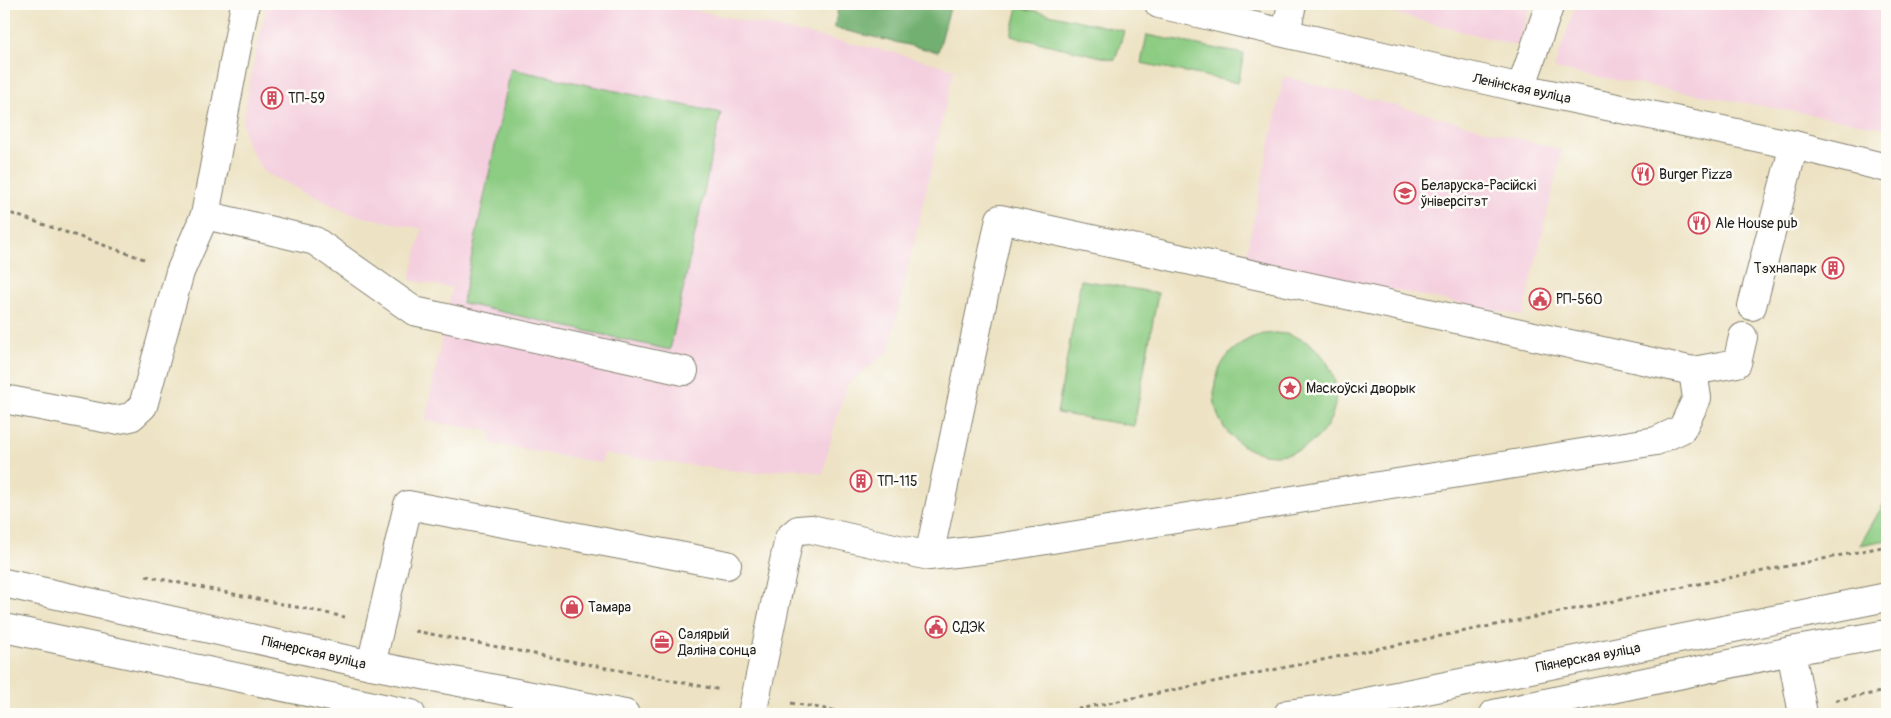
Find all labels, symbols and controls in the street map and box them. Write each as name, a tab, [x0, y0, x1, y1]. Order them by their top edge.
street label: Ленінская вуліца	[1470, 70, 1573, 107]
building icon: ТП-59	[260, 86, 284, 110]
place label: ТП-59	[288, 90, 325, 107]
restaurant icon: Burger Pizza	[1631, 162, 1655, 186]
place label: Burger Pizza	[1659, 166, 1732, 183]
place label: Беларуска-Расійскі ўніверсітэт	[1420, 177, 1537, 210]
school or university icon: Беларуска-Расійскі ўніверсітэт	[1393, 181, 1417, 205]
restaurant icon: Ale House pub	[1687, 211, 1711, 235]
place label: Ale House pub	[1715, 215, 1798, 232]
building icon: Тэхнапарк	[1821, 256, 1845, 280]
place label: Тэхнапарк	[1754, 260, 1817, 277]
public building icon: РП-560	[1528, 287, 1552, 311]
place label: РП-560	[1556, 291, 1603, 308]
place icon: Маскоўскі дворык	[1278, 376, 1302, 400]
place label: Маскоўскі дворык	[1306, 380, 1416, 397]
building icon: ТП-115	[849, 469, 873, 493]
place label: ТП-115	[877, 473, 918, 490]
shop icon: Тамара	[560, 595, 584, 619]
place label: Тамара	[588, 599, 631, 616]
public building icon: СДЭК	[924, 615, 948, 639]
place label: СДЭК	[952, 619, 986, 636]
place label: Салярый Даліна сонца	[677, 626, 756, 659]
office icon: Салярый Даліна сонца	[650, 630, 674, 654]
street label: Піянерская вуліца	[260, 632, 368, 673]
street label: Піянерская вуліца	[1534, 639, 1642, 676]

